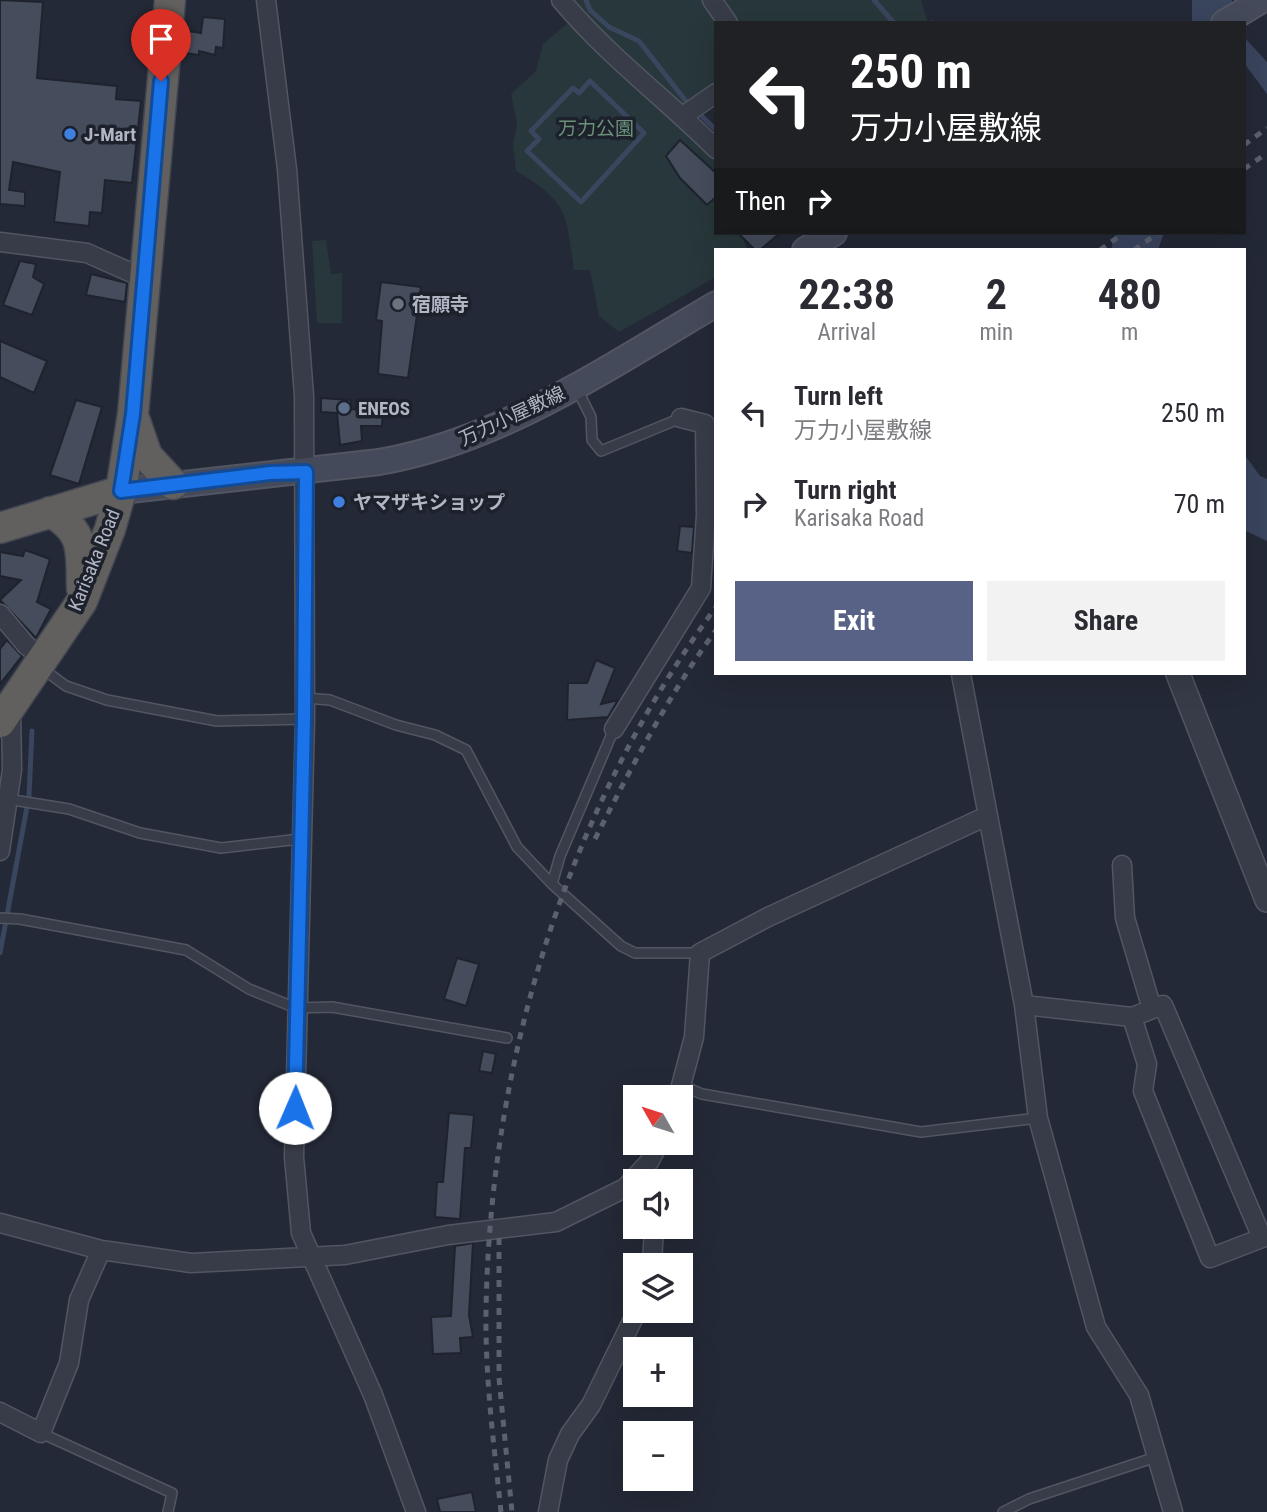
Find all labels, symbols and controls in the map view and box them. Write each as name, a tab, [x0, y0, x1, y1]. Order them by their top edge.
pin	[131, 9, 191, 81]
icon: arrive	[142, 20, 180, 58]
text: 250 m	[850, 43, 972, 100]
icon: left	[735, 49, 826, 140]
text: 万力小屋敷線	[850, 109, 1042, 147]
park label: 万力公園	[558, 117, 634, 140]
place label: J-Mart	[84, 123, 136, 146]
marker: J-Mart	[62, 126, 78, 142]
icon: right	[800, 182, 838, 220]
text: Then	[735, 186, 786, 216]
text: 22:38	[799, 270, 895, 319]
text: 2	[986, 270, 1007, 319]
text: 480	[1098, 270, 1161, 319]
place label: 宿願寺	[412, 293, 469, 316]
marker: 宿願寺	[390, 296, 406, 312]
text: Arrival	[817, 319, 876, 346]
text: min	[979, 319, 1013, 346]
text: m	[1121, 319, 1138, 346]
street label: 万力小屋敷線	[455, 381, 569, 451]
text: Turn left	[794, 381, 883, 411]
icon: left	[735, 394, 773, 432]
place label: ENEOS	[358, 397, 410, 420]
text: 250 m	[1161, 398, 1225, 428]
marker: ENEOS	[336, 400, 352, 416]
text: 万力小屋敷線	[794, 417, 932, 444]
text: Turn right	[794, 475, 896, 505]
icon: right	[735, 485, 773, 523]
text: 70 m	[1174, 489, 1225, 519]
place label: ヤマザキショップ	[353, 491, 505, 514]
marker: ヤマザキショップ	[331, 494, 347, 510]
text: Karisaka Road	[794, 505, 924, 532]
street label: Karisaka Road	[63, 506, 125, 614]
button: Exit	[735, 581, 973, 661]
button: Share	[987, 581, 1225, 661]
position arrow	[258, 1071, 332, 1145]
north arrow	[623, 1085, 693, 1155]
map controls	[623, 1085, 693, 1491]
button: sound	[623, 1169, 693, 1239]
button: layers	[623, 1253, 693, 1323]
button: +	[623, 1337, 693, 1407]
button: −	[623, 1421, 693, 1491]

